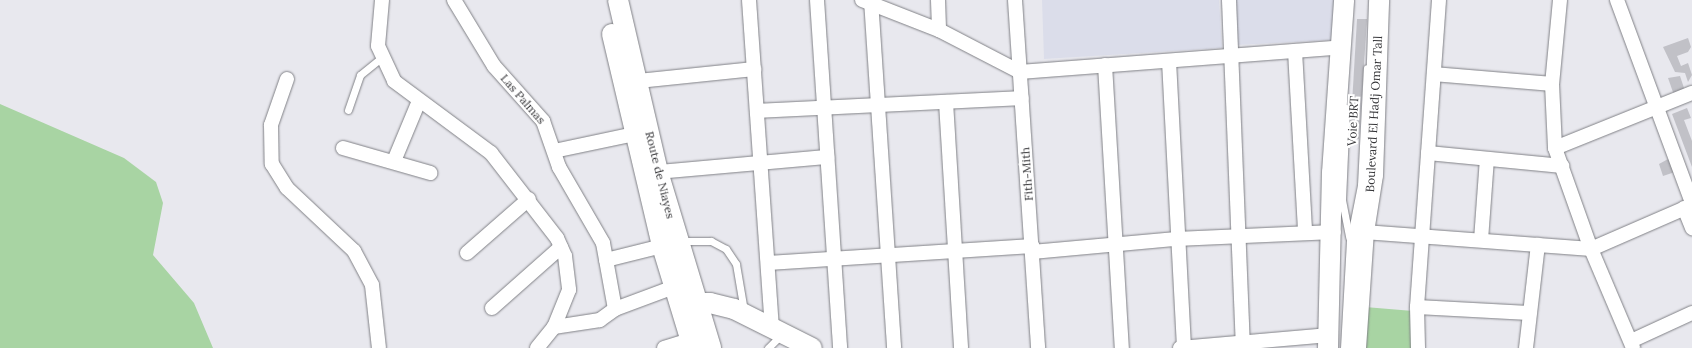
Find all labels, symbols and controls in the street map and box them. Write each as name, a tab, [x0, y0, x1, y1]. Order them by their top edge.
street label: Boulevard El Hadj Omar Tall	[1363, 35, 1385, 193]
street label: Las Palmas	[497, 71, 549, 127]
street label: Voie BRT	[1345, 96, 1361, 146]
street label: Route de Niayes	[642, 130, 678, 220]
street label: Fith-Mith	[1018, 147, 1036, 201]

